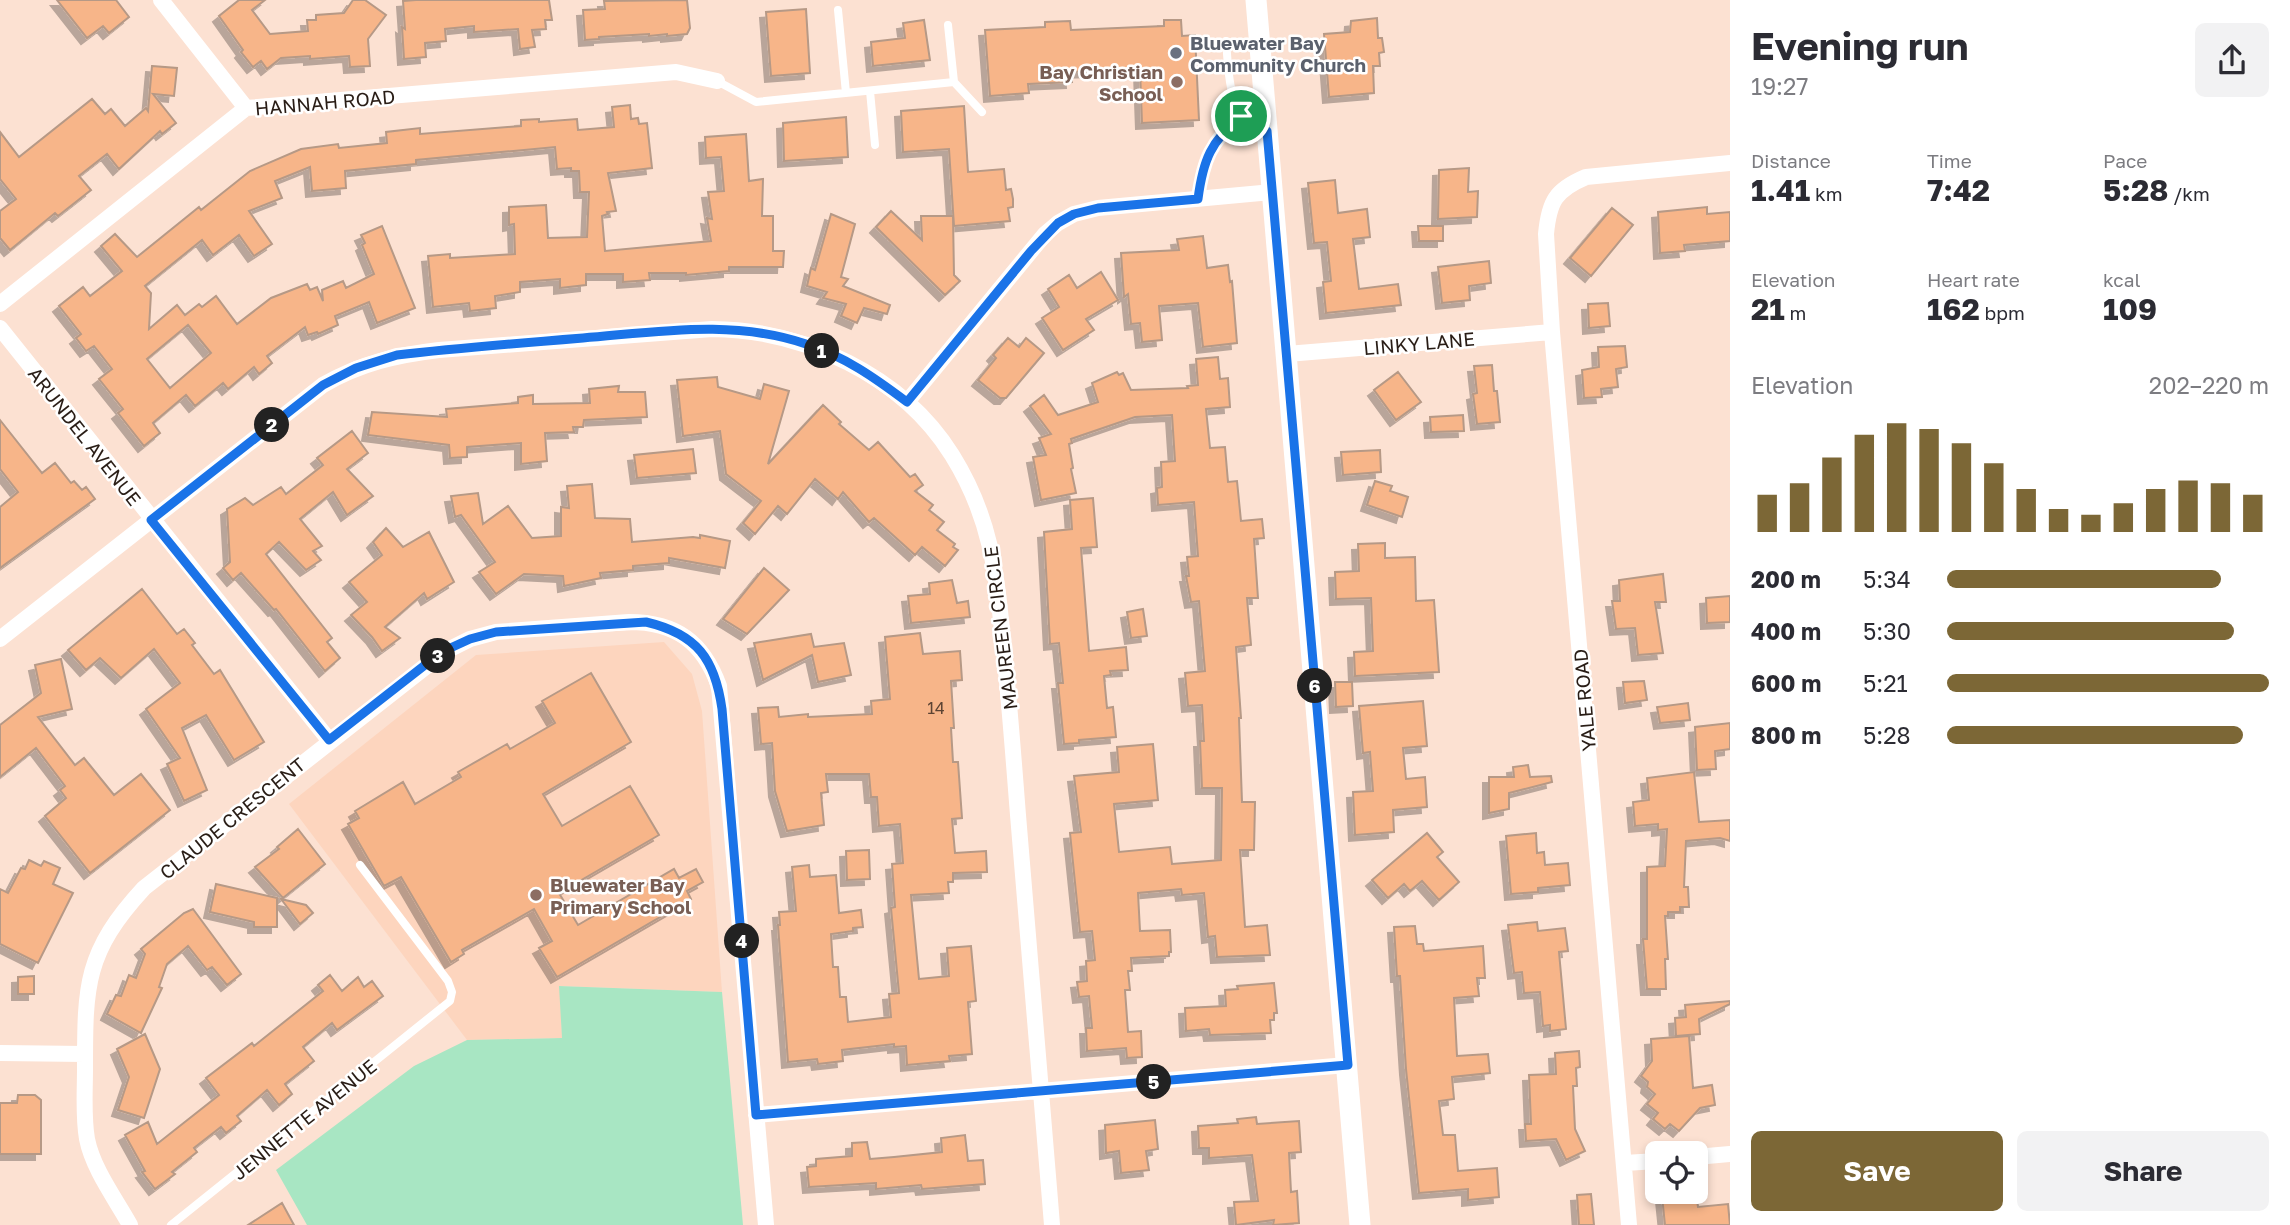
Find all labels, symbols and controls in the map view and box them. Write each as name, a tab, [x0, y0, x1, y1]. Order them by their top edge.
text: Evening run	[1751, 23, 1969, 68]
button: share	[2195, 23, 2269, 97]
place label: Bluewater Bay Community Church	[1190, 31, 1366, 76]
marker: Bluewater Bay Community Church	[1168, 45, 1184, 61]
place label: Bay Christian School	[1039, 60, 1163, 105]
text: 19:27	[1751, 72, 1809, 100]
marker: Bay Christian School	[1169, 74, 1185, 90]
street label: HANNAH ROAD	[254, 84, 396, 120]
pin	[1211, 86, 1271, 146]
icon: arrive	[1222, 97, 1260, 135]
text: Distance	[1751, 149, 1831, 172]
text: Time	[1927, 149, 1972, 172]
text: Pace	[2103, 149, 2147, 172]
text: 1.41	[1751, 172, 1810, 208]
text: 7:42	[1927, 172, 1990, 208]
text: 5:28	[2103, 172, 2168, 208]
text: km	[1810, 182, 1843, 205]
text: /km	[2168, 182, 2210, 205]
text: Elevation	[1751, 268, 1836, 291]
text: Heart rate	[1927, 268, 2020, 291]
text: kcal	[2103, 268, 2141, 291]
text: 21	[1751, 291, 1785, 327]
text: 162	[1927, 291, 1980, 327]
text: 109	[2103, 291, 2157, 327]
text: m	[1785, 301, 1806, 324]
text: bpm	[1980, 301, 2025, 324]
street label: LINKY LANE	[1362, 327, 1476, 359]
pin: 1	[804, 334, 840, 368]
text: 1	[817, 339, 826, 362]
street label: ARUNDEL AVENUE	[24, 362, 146, 510]
text: Elevation	[1751, 371, 1853, 399]
text: 202–220 m	[2149, 371, 2269, 399]
pin: 2	[254, 408, 290, 442]
text: 2	[266, 413, 277, 436]
street label: MAUREEN CIRCLE	[979, 545, 1021, 711]
text: 200 m	[1751, 565, 1821, 593]
text: 5:34	[1863, 565, 1911, 593]
text: 400 m	[1751, 617, 1821, 645]
text: 5:30	[1863, 617, 1911, 645]
pin: 3	[420, 638, 456, 674]
text: 3	[432, 644, 443, 667]
street label: YALE ROAD	[1568, 648, 1600, 752]
pin: 6	[1298, 668, 1332, 704]
text: 600 m	[1751, 669, 1821, 697]
text: 5:21	[1863, 669, 1908, 697]
text: 6	[1308, 674, 1321, 697]
house number: 14	[927, 698, 945, 718]
text: 800 m	[1751, 721, 1822, 749]
text: 5:28	[1863, 721, 1911, 749]
street label: CLAUDE CRESCENT	[155, 752, 309, 884]
place label: Bluewater Bay Primary School	[550, 873, 691, 918]
marker: Bluewater Bay Primary School	[528, 887, 544, 903]
pin: 4	[724, 923, 760, 958]
text: 4	[736, 929, 747, 952]
street label: JENNETTE AVENUE	[227, 1054, 381, 1184]
pin: 5	[1136, 1064, 1172, 1100]
text: 5	[1148, 1070, 1159, 1093]
button: Save	[1751, 1131, 2003, 1211]
button: Share	[2017, 1131, 2269, 1211]
map controls	[1645, 1141, 1708, 1204]
button: locate	[1645, 1141, 1708, 1204]

